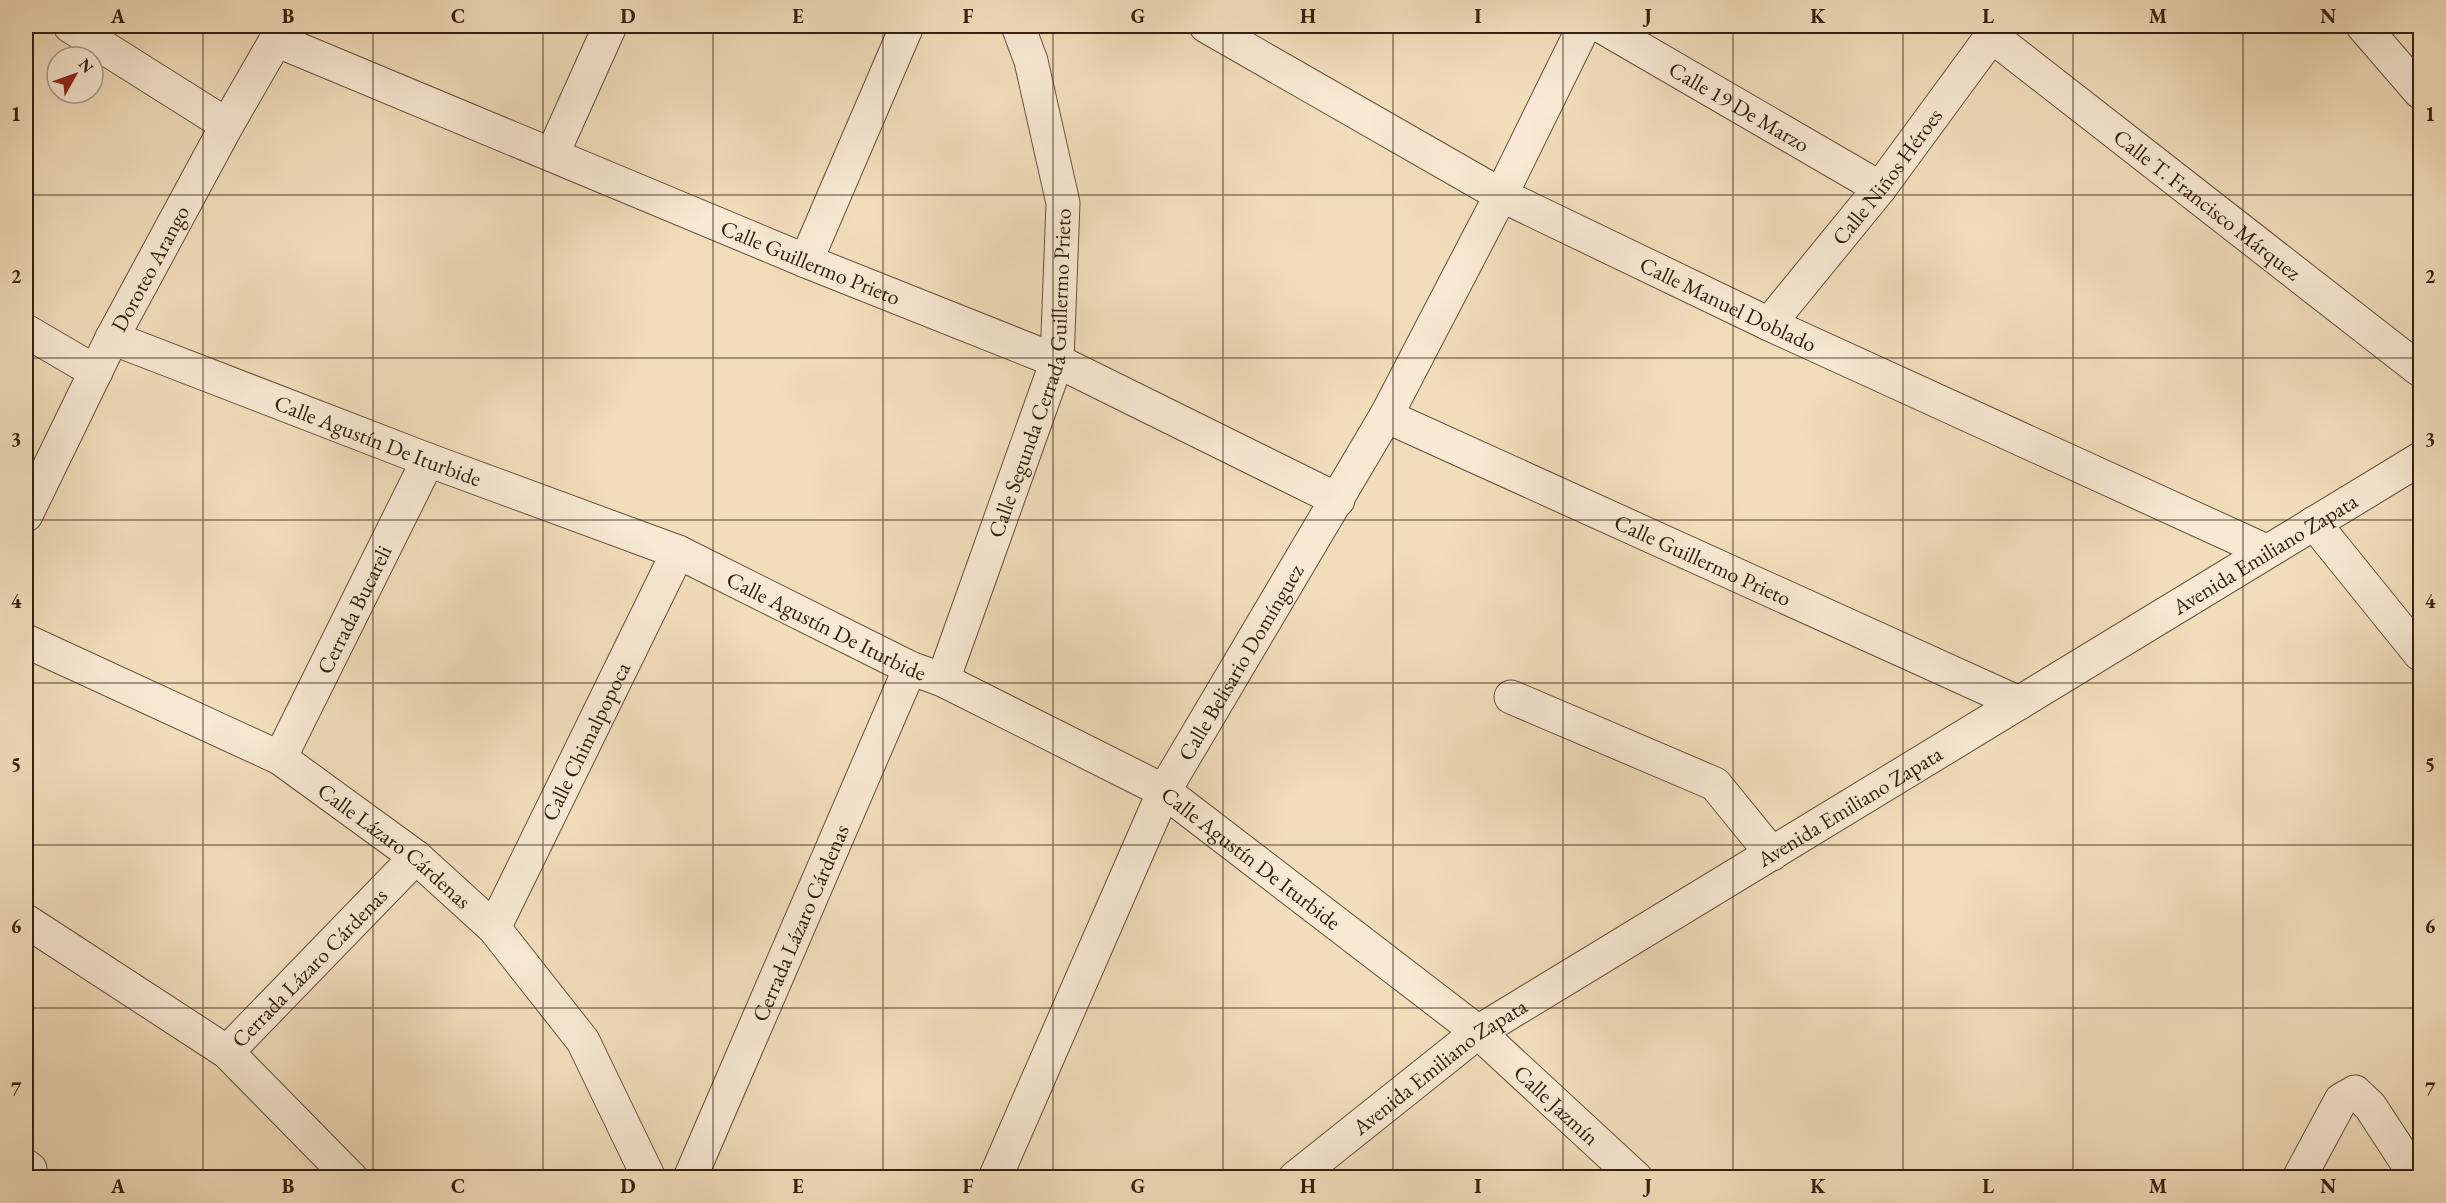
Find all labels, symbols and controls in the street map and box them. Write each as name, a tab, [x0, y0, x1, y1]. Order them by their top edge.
text: A	[110, 3, 126, 29]
text: B	[282, 3, 294, 29]
text: C	[451, 3, 465, 29]
text: D	[620, 3, 636, 29]
text: E	[792, 3, 804, 29]
text: F	[963, 3, 974, 29]
text: G	[1131, 3, 1145, 29]
text: H	[1300, 3, 1316, 29]
text: I	[1474, 3, 1482, 29]
text: J	[1642, 3, 1652, 29]
text: K	[1810, 3, 1826, 29]
text: L	[1982, 3, 1994, 29]
text: M	[2149, 3, 2167, 29]
text: N	[2320, 3, 2336, 29]
north arrow	[45, 45, 105, 105]
text: N	[74, 54, 98, 77]
street label: Calle 19 De Marzo	[1664, 54, 1815, 159]
text: 1	[11, 101, 21, 127]
text: 1	[2425, 101, 2435, 127]
street label: Calle Niños Héroes	[1825, 102, 1949, 251]
street label: Calle T. Francisco Márquez	[2108, 122, 2308, 287]
street label: Doroteo Arango	[104, 200, 196, 337]
street label: Calle Segunda Cerrada Guillermo Prieto	[981, 208, 1077, 541]
street label: Calle Guillermo Prieto	[717, 213, 905, 312]
street label: Calle Manuel Doblado	[1635, 250, 1821, 358]
text: 2	[11, 263, 22, 289]
text: 2	[2425, 263, 2436, 289]
street label: Calle Agustín De Iturbide	[270, 388, 486, 493]
text: 3	[11, 426, 21, 452]
text: 3	[2425, 426, 2435, 452]
street label: Avenida Emiliano Zapata	[2166, 486, 2363, 621]
street label: Calle Guillermo Prieto	[1610, 507, 1796, 612]
street label: Cerrada Bucareli	[310, 540, 398, 679]
street label: Calle Belisario Domínguez	[1171, 558, 1310, 766]
street label: Calle Agustín De Iturbide	[722, 564, 930, 687]
text: 4	[11, 588, 22, 614]
text: 4	[2425, 588, 2436, 614]
street label: Calle Chimalpopoca	[534, 657, 637, 825]
street label: Avenida Emiliano Zapata	[1751, 739, 1948, 874]
text: 5	[11, 751, 21, 777]
text: 5	[2425, 751, 2435, 777]
street label: Calle Lázaro Cárdenas	[312, 776, 478, 915]
street label: Calle Agustín De Iturbide	[1156, 780, 1347, 937]
street label: Cerrada Lázaro Cárdenas	[745, 820, 855, 1026]
street label: Cerrada Lázaro Cárdenas	[225, 881, 393, 1053]
text: 6	[11, 913, 22, 939]
text: 6	[2425, 913, 2436, 939]
street label: Avenida Emiliano Zapata	[1346, 991, 1532, 1142]
street label: Calle Jazmín	[1508, 1058, 1606, 1152]
text: 7	[11, 1076, 22, 1102]
text: 7	[2425, 1076, 2436, 1102]
text: A	[110, 1173, 126, 1199]
text: B	[282, 1173, 294, 1199]
text: C	[451, 1173, 465, 1199]
text: D	[620, 1173, 636, 1199]
text: E	[792, 1173, 804, 1199]
text: F	[963, 1173, 974, 1199]
text: G	[1131, 1173, 1145, 1199]
text: H	[1300, 1173, 1316, 1199]
text: I	[1474, 1173, 1482, 1199]
text: J	[1642, 1173, 1652, 1199]
text: K	[1810, 1173, 1826, 1199]
text: L	[1982, 1173, 1994, 1199]
text: M	[2149, 1173, 2167, 1199]
text: N	[2320, 1173, 2336, 1199]

